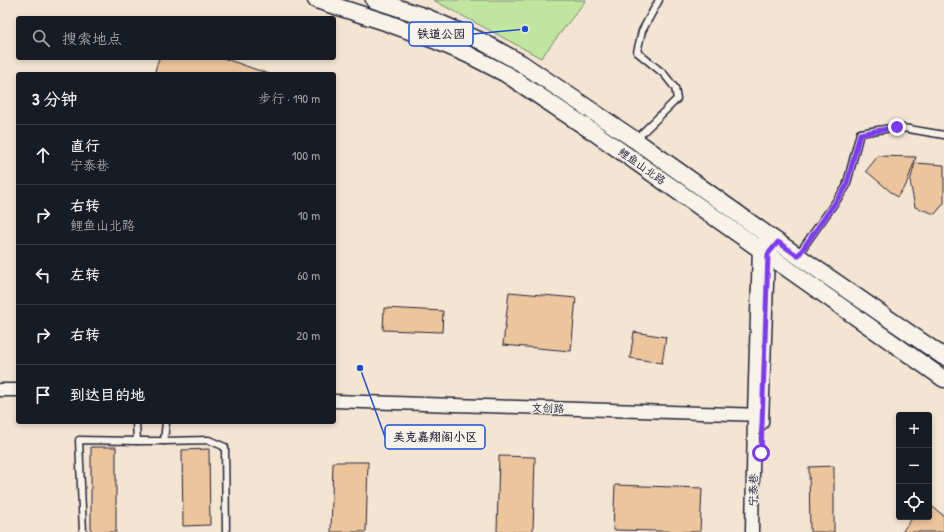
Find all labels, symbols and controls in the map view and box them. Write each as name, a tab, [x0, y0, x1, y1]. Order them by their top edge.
search box	[16, 16, 336, 60]
callout: 铁道公园	[409, 22, 473, 46]
text: 铁道公园	[417, 25, 465, 42]
icon: search	[30, 27, 52, 49]
text: 搜索地点	[62, 28, 122, 49]
text: 3 分钟	[32, 87, 78, 110]
text: 步行 · 190 m	[258, 89, 320, 107]
route end	[888, 118, 906, 136]
text: 直行	[70, 135, 100, 156]
icon: ahead	[32, 144, 54, 166]
street label: 鲤鱼山北路	[615, 144, 669, 188]
text: 100 m	[292, 146, 320, 164]
text: 宁泰巷	[70, 156, 109, 174]
text: 右转	[70, 195, 100, 216]
icon: right	[32, 204, 54, 226]
text: 10 m	[298, 206, 320, 224]
text: 鲤鱼山北路	[70, 216, 135, 234]
icon: left	[32, 264, 54, 286]
text: 左转	[70, 264, 100, 285]
text: 60 m	[297, 266, 320, 284]
icon: right	[32, 324, 54, 346]
text: 右转	[70, 324, 100, 345]
text: 20 m	[296, 326, 320, 344]
icon: arrive	[32, 384, 54, 406]
text: 到达目的地	[70, 384, 145, 405]
street label: 文创路	[531, 400, 565, 416]
map controls	[896, 412, 932, 520]
button: +	[896, 412, 932, 448]
callout: 美克嘉翔阁小区	[385, 425, 485, 449]
text: 美克嘉翔阁小区	[393, 428, 477, 445]
route start	[752, 444, 770, 462]
button: −	[896, 448, 932, 484]
street label: 宁泰巷	[746, 473, 760, 507]
button: locate	[896, 484, 932, 520]

